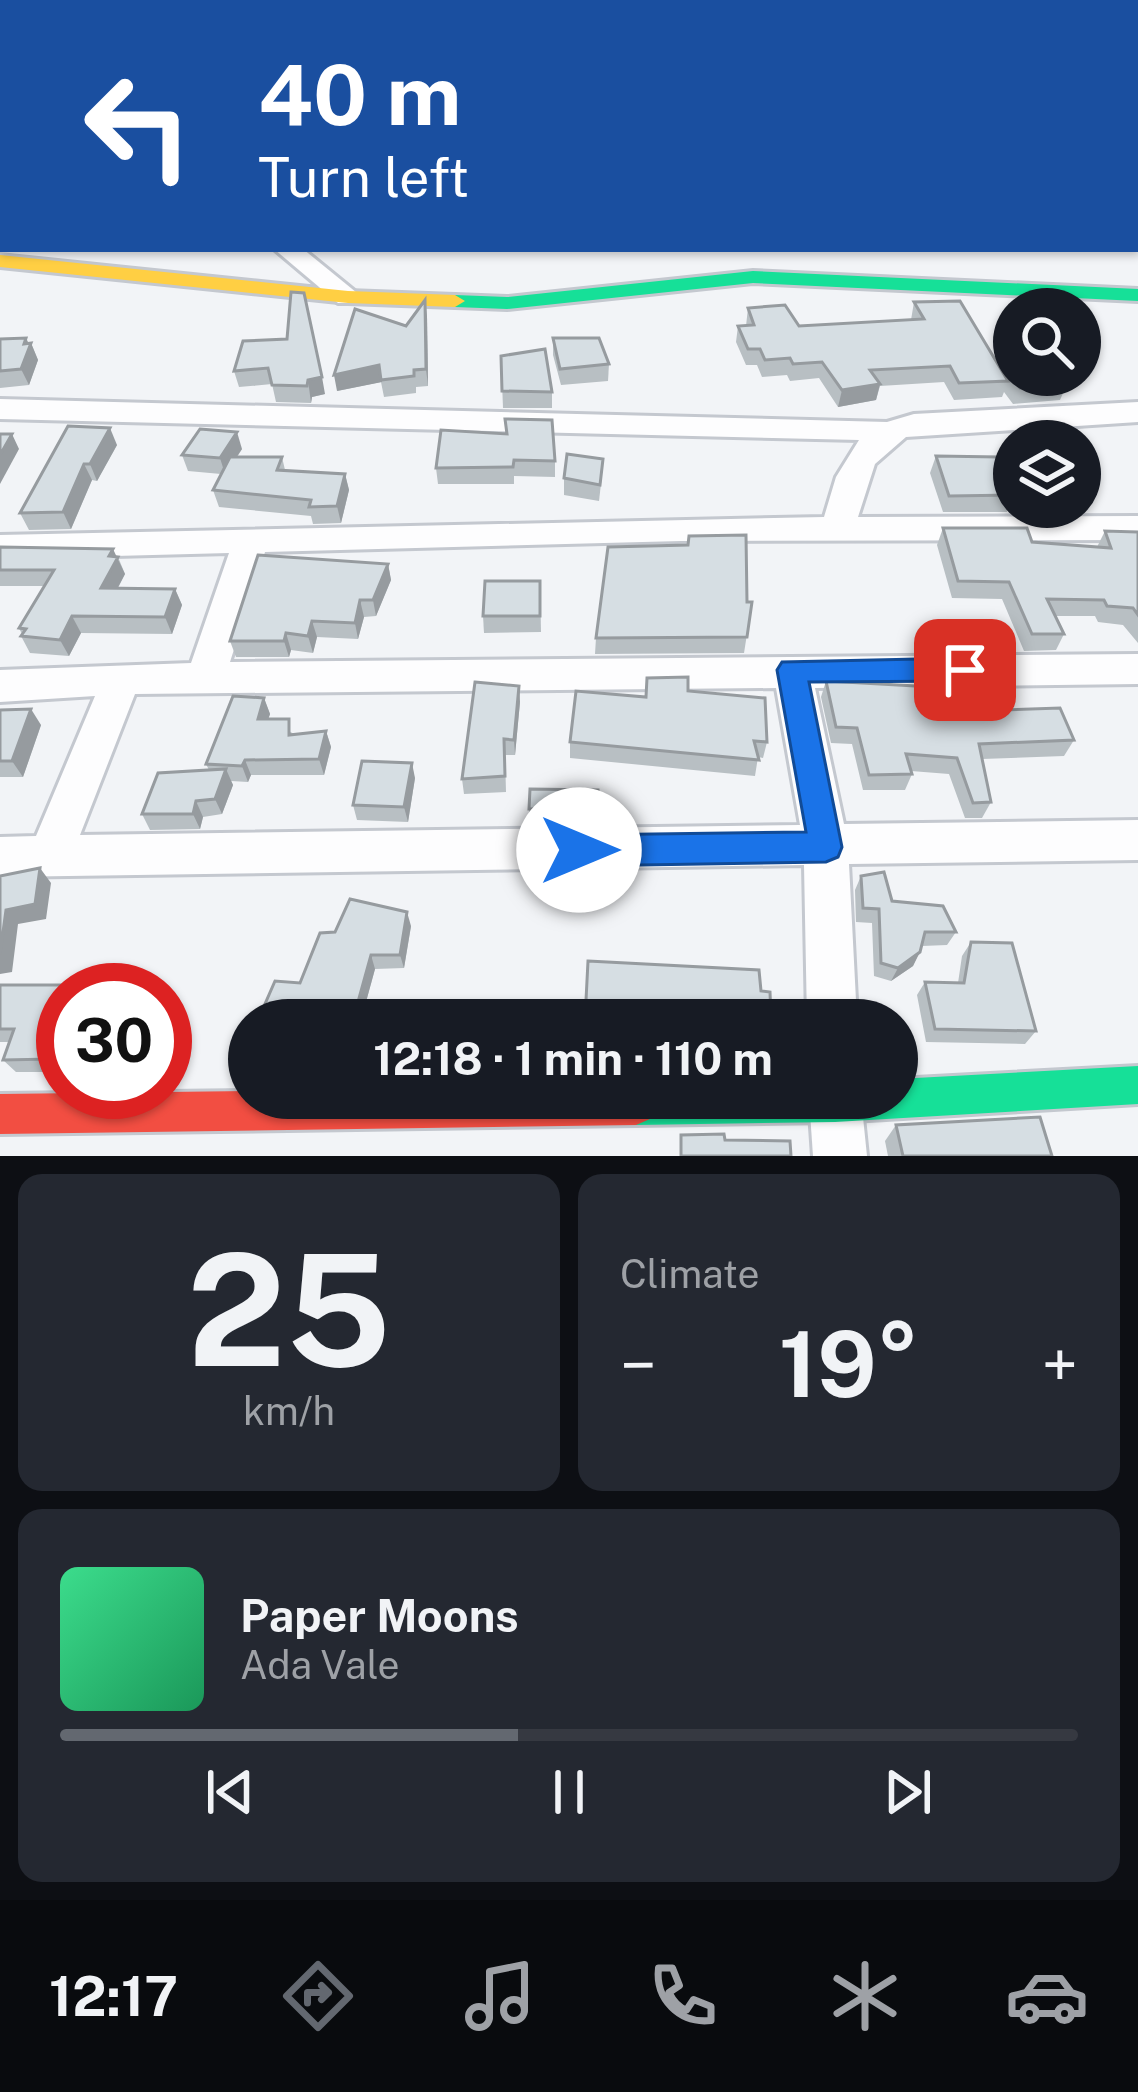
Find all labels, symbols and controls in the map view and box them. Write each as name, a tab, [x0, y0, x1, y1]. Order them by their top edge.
text: 40 m	[258, 45, 461, 144]
icon: left	[60, 48, 216, 204]
text: Turn left	[258, 146, 469, 209]
map controls	[993, 288, 1101, 528]
button: search	[993, 288, 1101, 396]
button: layers	[993, 420, 1101, 528]
pin	[914, 619, 1016, 721]
icon: arrive	[932, 637, 998, 703]
position arrow	[516, 787, 642, 913]
speed limit sign: 30	[36, 963, 192, 1119]
text: 12:18 · 1 min · 110 m	[373, 1032, 773, 1085]
text: 25	[187, 1218, 391, 1401]
text: Climate	[620, 1251, 760, 1297]
text: 19°	[779, 1311, 919, 1417]
text: −	[620, 1326, 657, 1404]
text: +	[1041, 1326, 1078, 1404]
text: km/h	[243, 1388, 335, 1434]
text: Paper Moons	[240, 1589, 519, 1642]
text: Ada Vale	[240, 1642, 400, 1688]
icon: previous	[197, 1759, 263, 1825]
icon: pause	[536, 1759, 602, 1825]
icon: next	[875, 1759, 941, 1825]
icon: directions	[276, 1954, 360, 2038]
icon: music	[458, 1954, 542, 2038]
icon: phone	[641, 1954, 725, 2038]
icon: climate	[823, 1954, 907, 2038]
icon: car	[1005, 1954, 1089, 2038]
text: 12:17	[49, 1965, 178, 2028]

